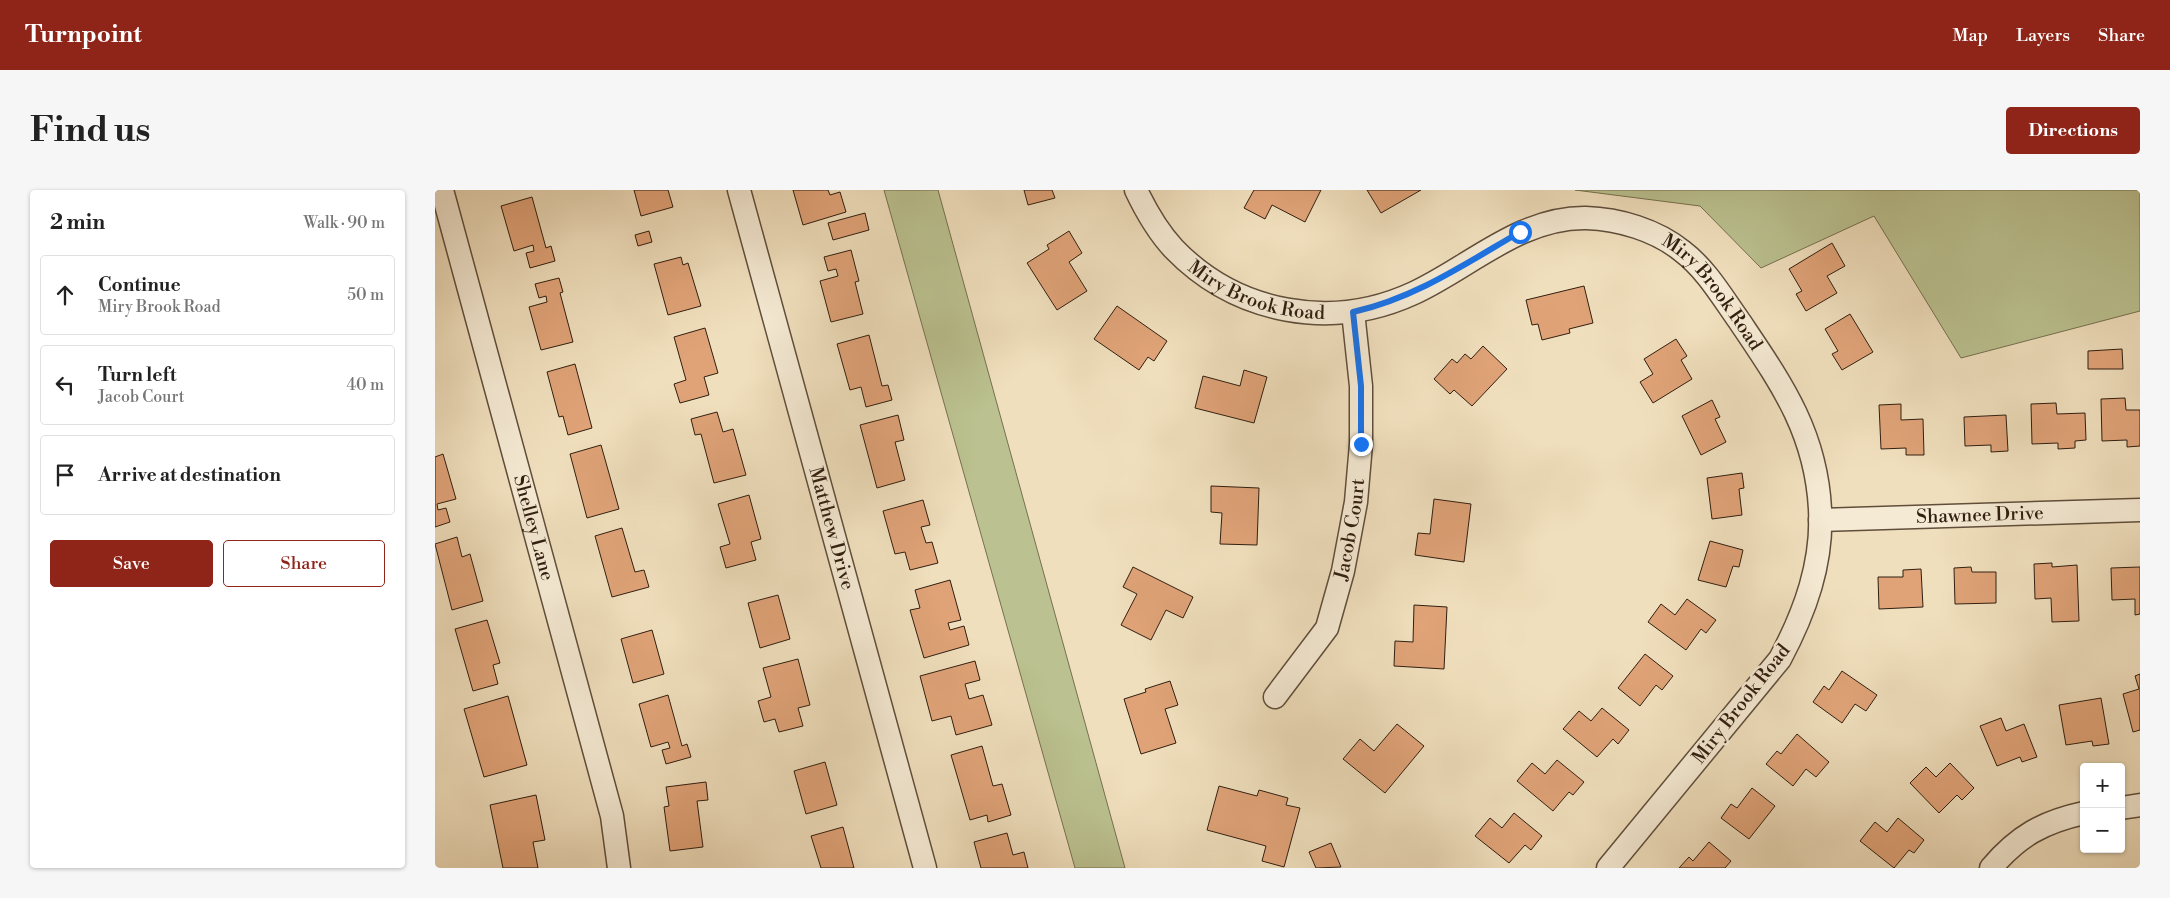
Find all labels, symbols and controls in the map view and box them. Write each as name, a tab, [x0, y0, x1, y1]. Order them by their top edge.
text: Turnpoint	[25, 20, 142, 50]
text: Map	[1953, 24, 1988, 47]
text: Layers	[2016, 24, 2070, 47]
text: Share	[2098, 24, 2145, 47]
button: Directions	[2006, 107, 2140, 154]
text: Find us	[30, 109, 150, 152]
text: 2 min	[50, 210, 105, 236]
text: Walk · 90 m	[303, 213, 385, 233]
route start	[1509, 221, 1532, 244]
street label: Miry Brook Road	[1657, 228, 1768, 355]
street label: Miry Brook Road	[1183, 255, 1325, 325]
text: Continue	[98, 273, 181, 297]
icon: ahead	[51, 281, 79, 309]
text: 50 m	[347, 285, 384, 305]
text: Miry Brook Road	[98, 297, 221, 317]
text: Turn left	[98, 363, 177, 387]
icon: left	[51, 371, 79, 399]
text: 40 m	[347, 375, 384, 395]
text: Jacob Court	[98, 387, 185, 407]
route end	[1350, 433, 1373, 456]
icon: arrive	[51, 461, 79, 489]
text: Arrive at destination	[98, 463, 281, 487]
street label: Matthew Drive	[804, 464, 860, 593]
street label: Shelley Lane	[508, 472, 560, 583]
street label: Jacob Court	[1329, 477, 1370, 584]
street label: Shawnee Drive	[1916, 501, 2044, 529]
button: Save	[50, 540, 213, 587]
button: Share	[223, 540, 385, 587]
street label: Miry Brook Road	[1687, 639, 1795, 769]
map controls	[2080, 763, 2125, 853]
button: +	[2080, 763, 2125, 808]
button: −	[2080, 808, 2125, 853]

